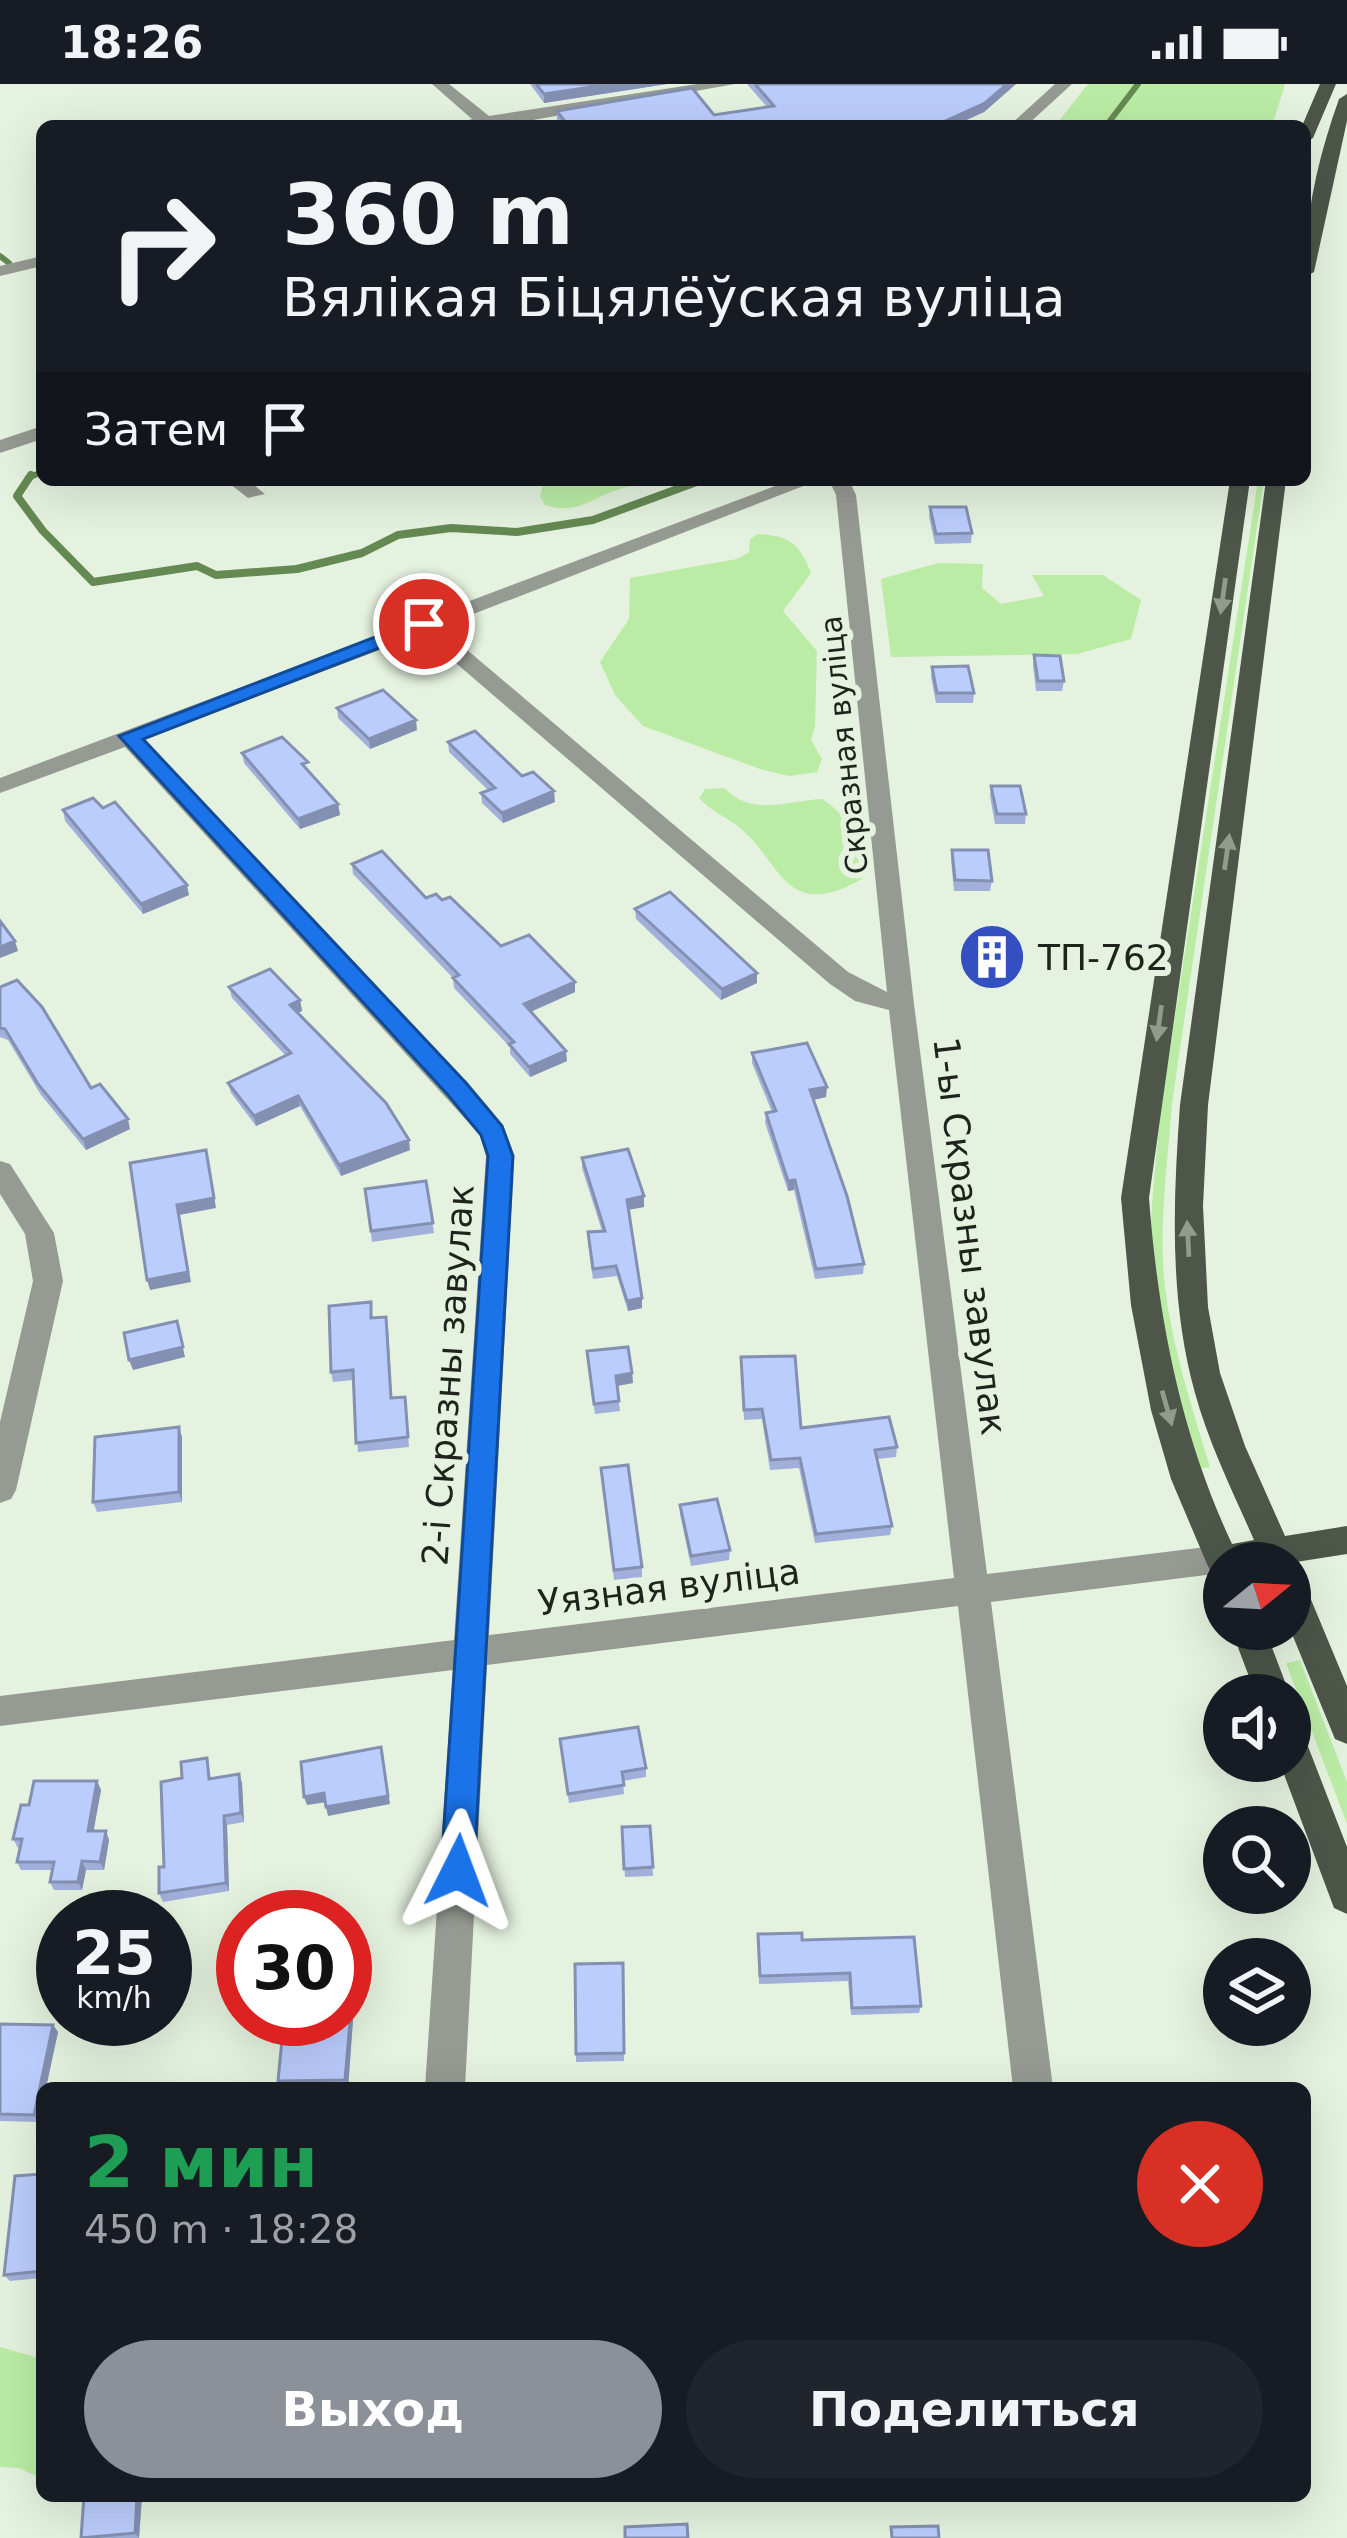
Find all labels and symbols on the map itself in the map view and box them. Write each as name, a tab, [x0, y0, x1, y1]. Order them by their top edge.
pin	[373, 573, 475, 675]
one-way arrow	[1213, 577, 1232, 615]
street label: Скразная вуліца	[813, 614, 875, 876]
one-way arrow	[1218, 832, 1237, 870]
building icon: ТП-762	[957, 922, 1027, 992]
place label: ТП-762	[1037, 937, 1169, 978]
one-way arrow	[1149, 1005, 1168, 1042]
street label: 1-ы Скразны завулак	[925, 1035, 1015, 1437]
street label: 2-і Скразны завулак	[414, 1183, 482, 1567]
one-way arrow	[1179, 1220, 1198, 1257]
one-way arrow	[1159, 1390, 1177, 1427]
north arrow	[1203, 1542, 1311, 1650]
street label: Уязная вуліца	[536, 1551, 802, 1623]
position arrow	[395, 1808, 521, 1934]
speed limit sign: 30	[216, 1890, 372, 2046]

